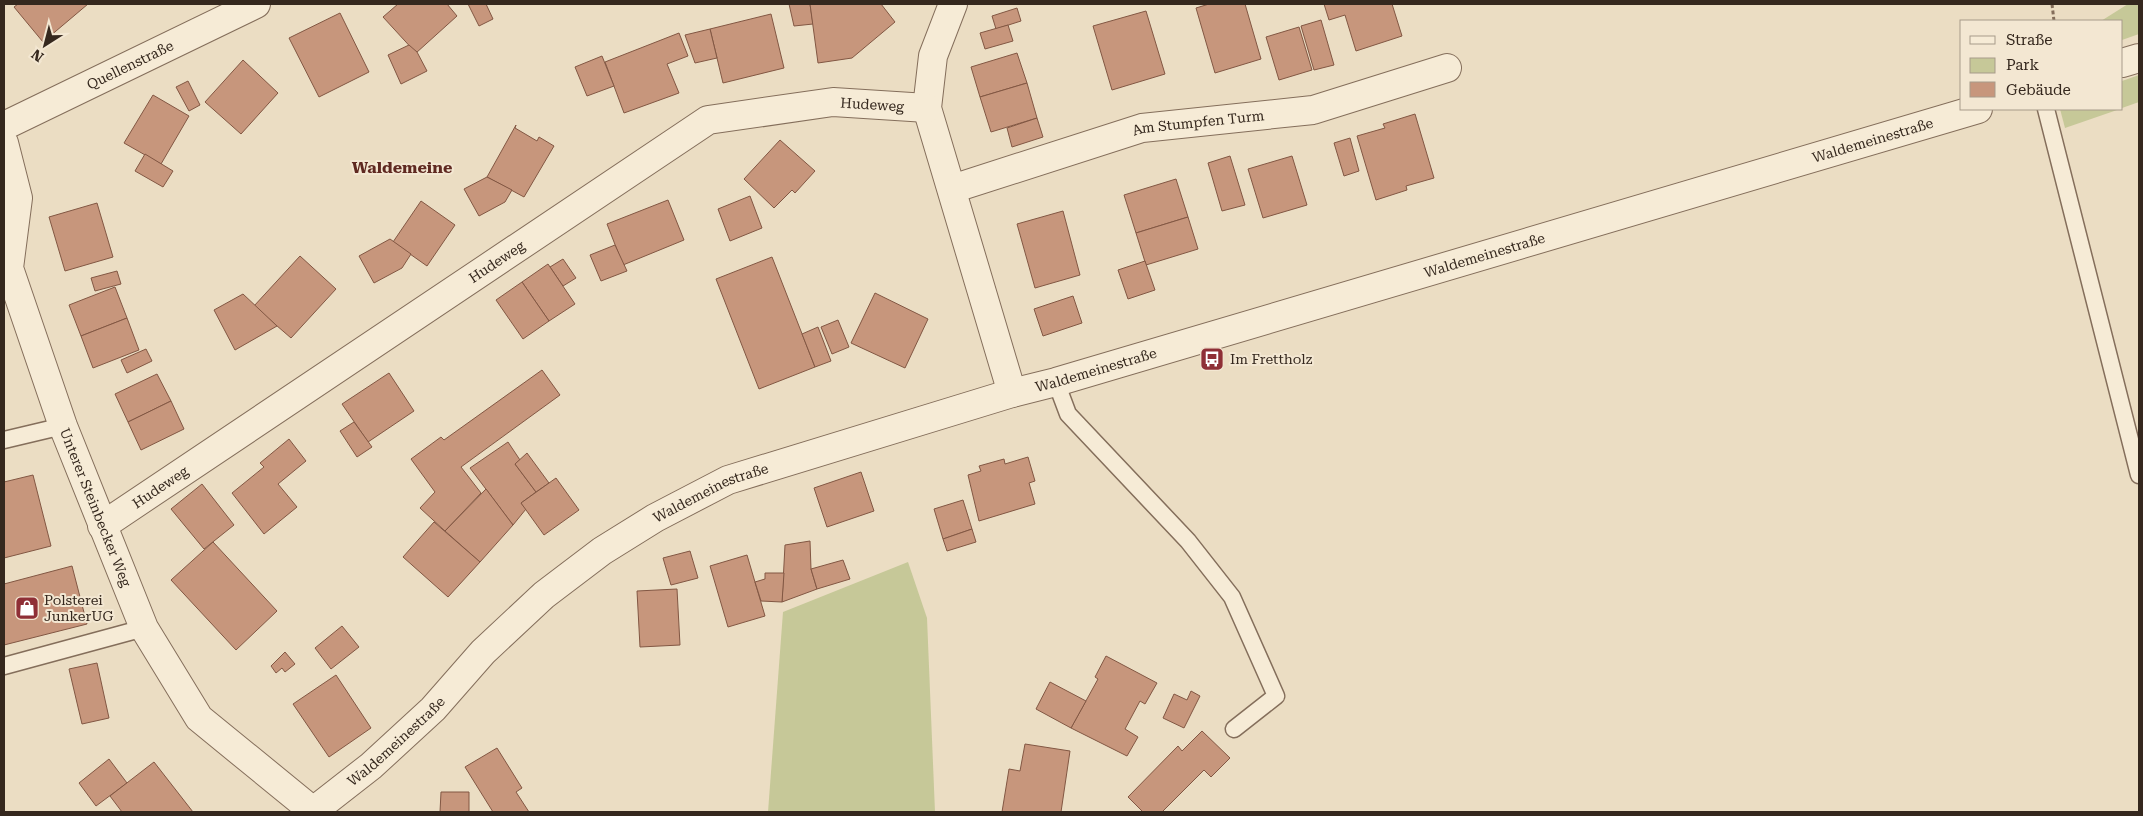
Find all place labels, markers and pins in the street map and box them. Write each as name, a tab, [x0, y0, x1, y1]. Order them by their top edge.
bus stop icon: Im Frettholz	[1199, 346, 1225, 372]
place label: Im Frettholz	[1230, 351, 1313, 367]
place label: Polsterei JunkerUG	[44, 592, 113, 624]
shop icon: Polsterei JunkerUG	[14, 595, 40, 621]

